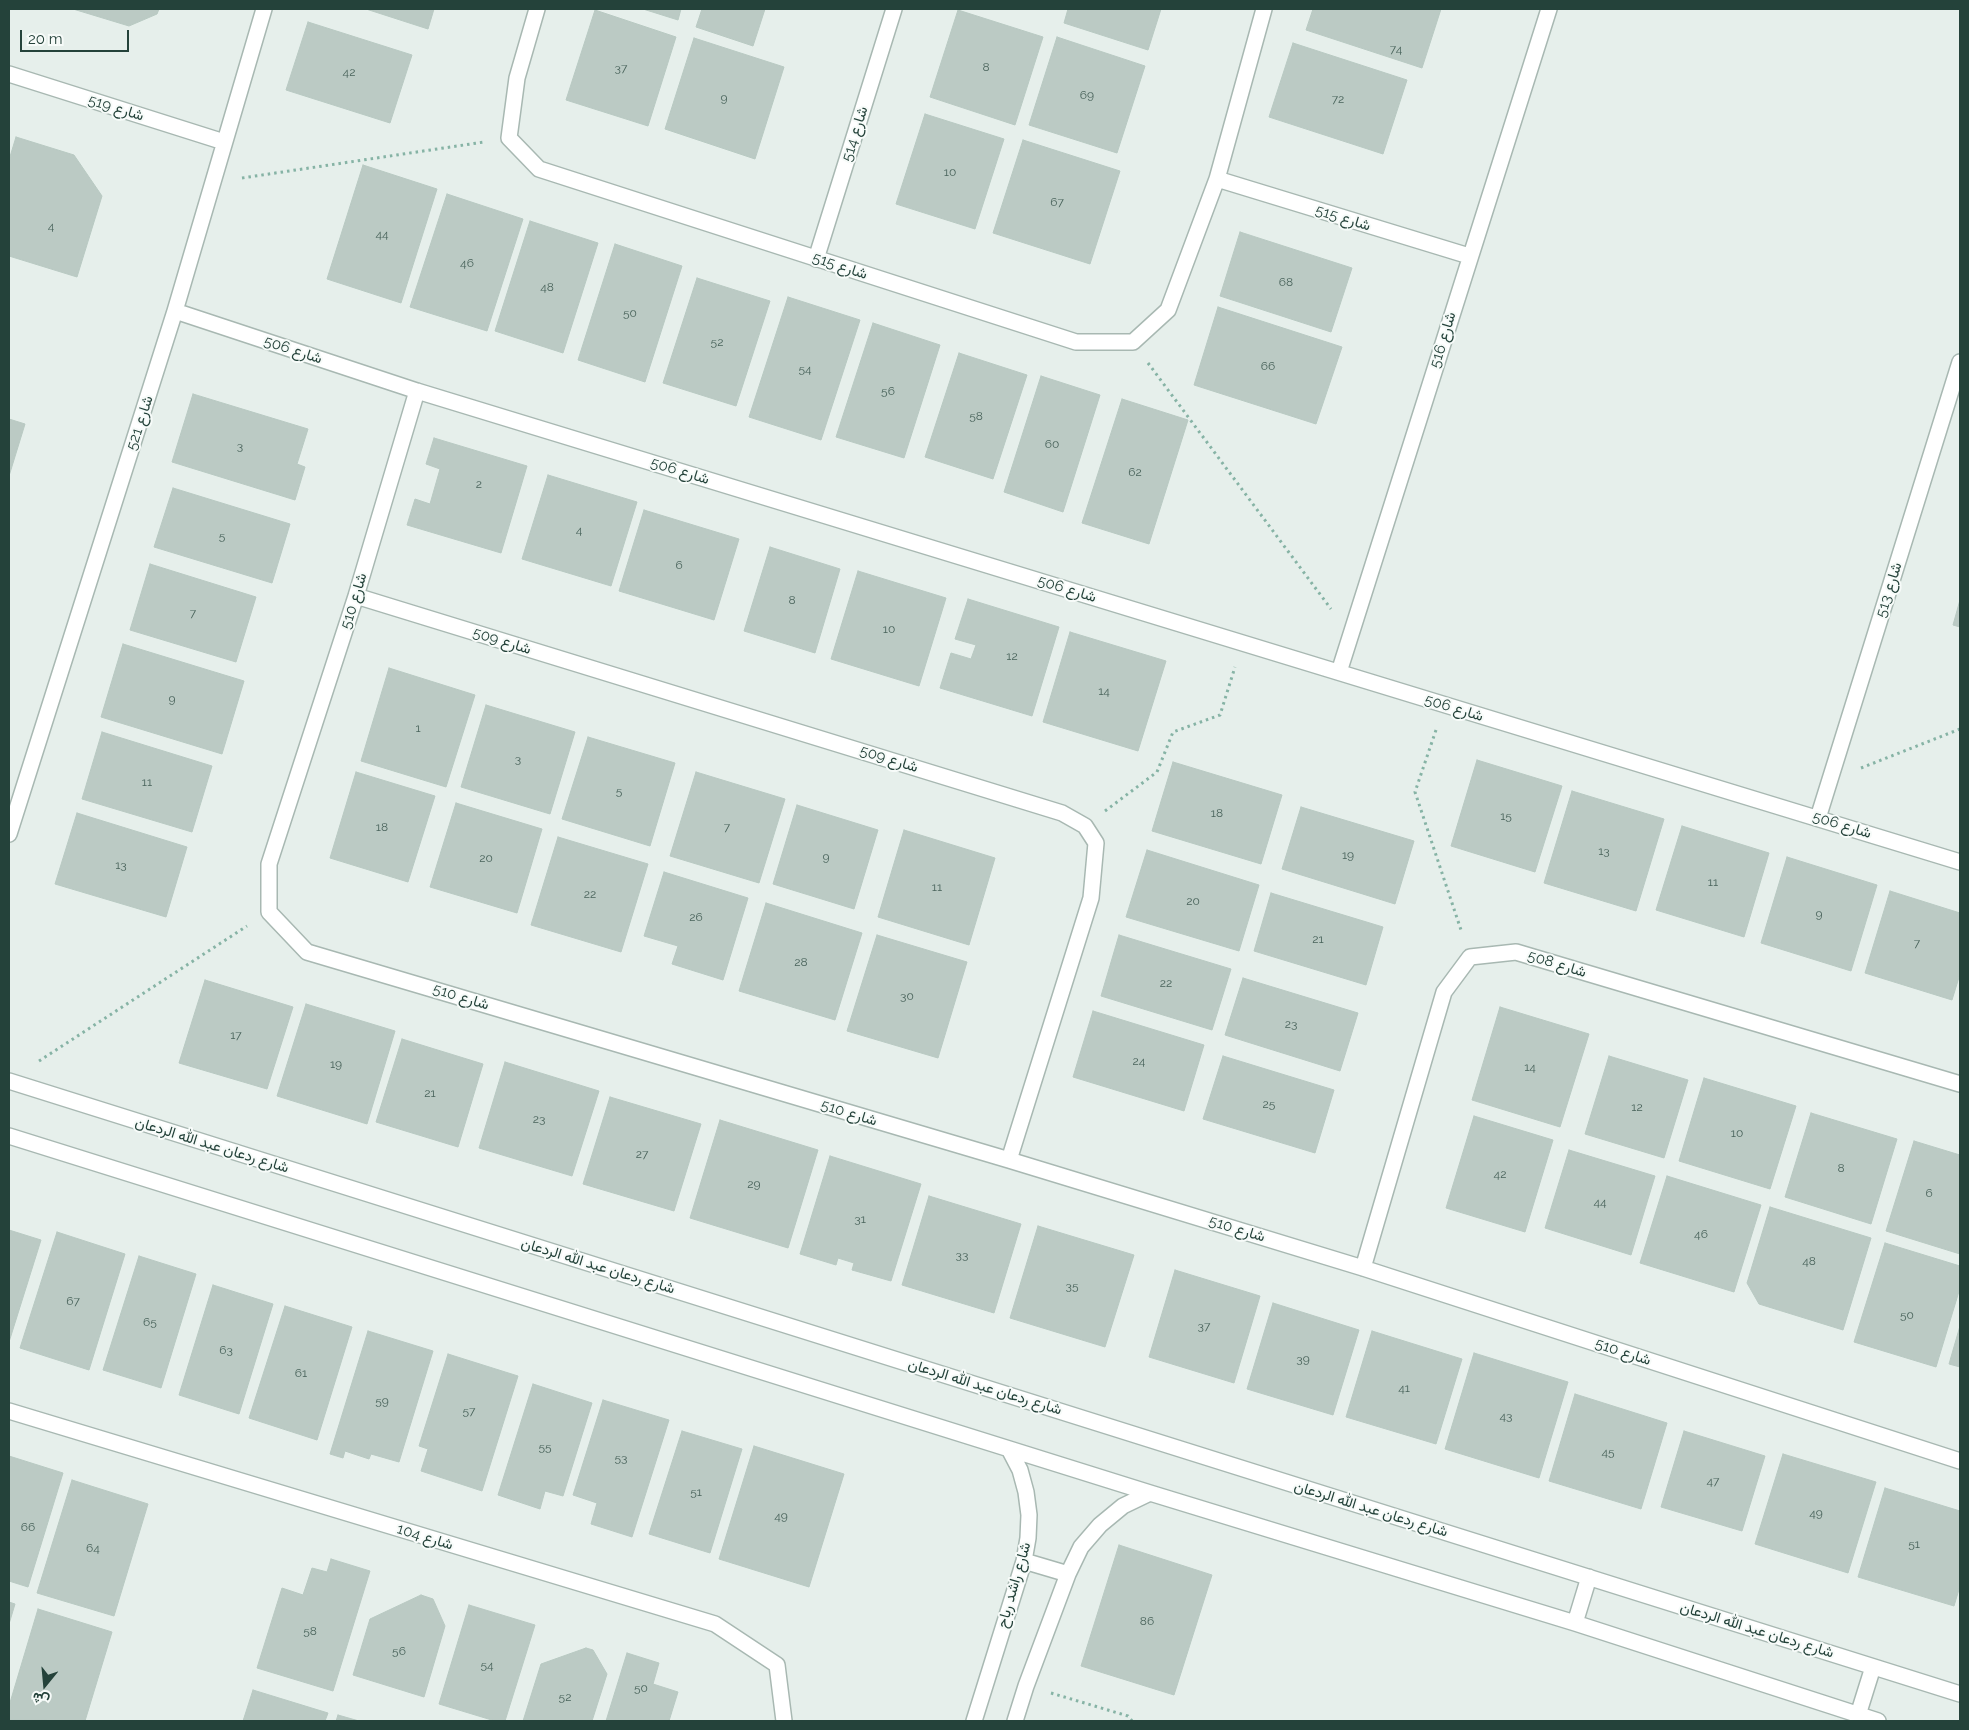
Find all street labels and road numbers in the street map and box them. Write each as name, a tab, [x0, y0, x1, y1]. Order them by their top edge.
street label: شارع 519	[86, 91, 146, 125]
street label: شارع 514	[838, 104, 872, 164]
street label: شارع 515	[1313, 201, 1373, 235]
street label: شارع 515	[810, 249, 870, 283]
street label: شارع 516	[1426, 310, 1460, 370]
street label: شارع 506	[262, 332, 324, 368]
street label: شارع 521	[123, 393, 157, 453]
street label: شارع 506	[648, 454, 712, 488]
street label: شارع 513	[1872, 560, 1906, 620]
street label: شارع 510	[337, 571, 371, 631]
street label: شارع 506	[1035, 572, 1099, 606]
street label: شارع 509	[471, 624, 533, 658]
street label: شارع 506	[1422, 691, 1486, 725]
street label: شارع 509	[858, 742, 920, 776]
street label: شارع 506	[1810, 808, 1874, 842]
street label: شارع 508	[1526, 947, 1588, 981]
street label: شارع 510	[431, 980, 491, 1014]
street label: شارع 510	[819, 1096, 879, 1130]
street label: شارع ردعان عبد الله الردعان	[133, 1113, 291, 1177]
street label: شارع 510	[1207, 1212, 1267, 1246]
street label: شارع ردعان عبد الله الردعان	[519, 1234, 677, 1298]
street label: شارع 510	[1593, 1335, 1653, 1369]
street label: شارع ردعان عبد الله الردعان	[906, 1355, 1064, 1419]
street label: شارع ردعان عبد الله الردعان	[1292, 1477, 1450, 1541]
street label: شارع 104	[395, 1520, 455, 1554]
street label: شارع راشد رباح	[993, 1540, 1035, 1630]
street label: شارع ردعان عبد الله الردعان	[1678, 1598, 1836, 1662]

